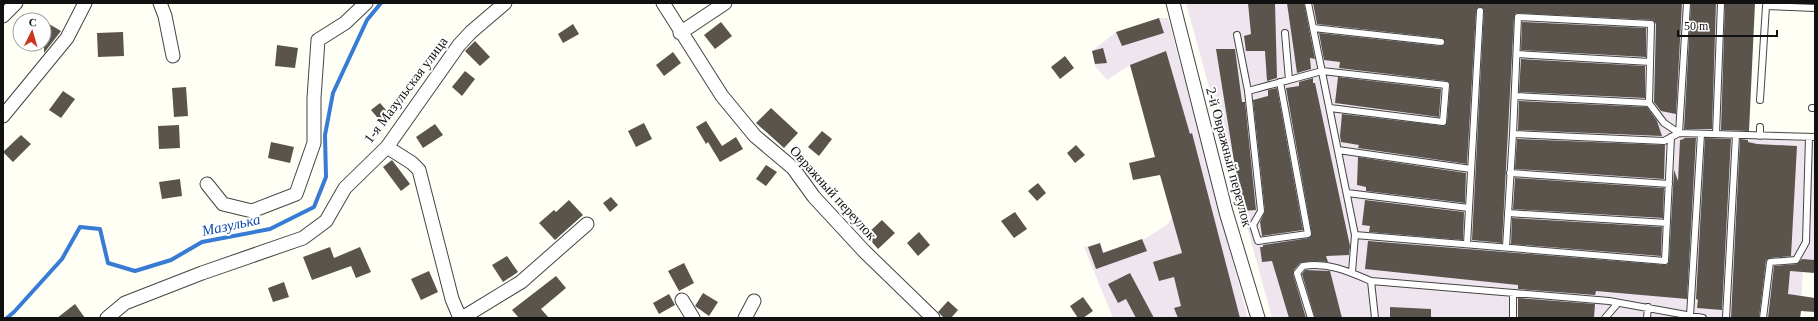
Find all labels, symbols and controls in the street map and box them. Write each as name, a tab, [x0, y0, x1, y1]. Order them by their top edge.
north arrow	[12, 12, 52, 52]
scale bar	[1678, 12, 1777, 38]
text: С	[28, 16, 37, 28]
text: 50 m	[1684, 19, 1709, 33]
street label: 1-я Мазульская улица	[361, 33, 451, 146]
street label: 2-й Овражный переулок	[1203, 86, 1255, 229]
street label: Овражный переулок	[787, 143, 879, 243]
water label: Мазулька	[199, 211, 262, 239]

